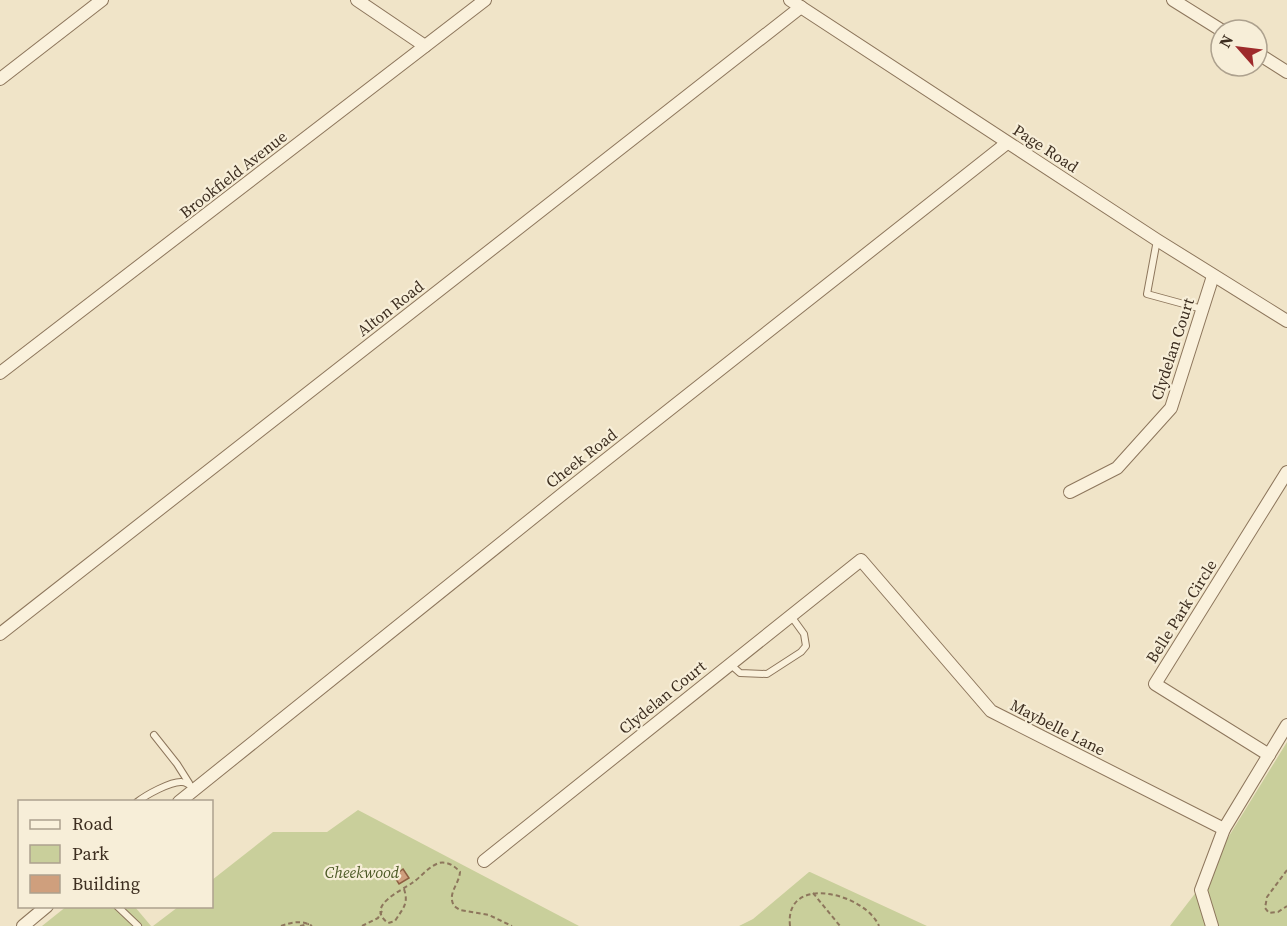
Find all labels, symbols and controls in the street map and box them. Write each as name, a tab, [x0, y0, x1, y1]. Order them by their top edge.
north arrow	[1209, 18, 1269, 78]
text: N	[1213, 30, 1238, 51]
street label: Page Road	[1009, 119, 1083, 177]
street label: Brookfield Avenue	[175, 125, 291, 223]
street label: Alton Road	[352, 275, 428, 341]
street label: Clydelan Court	[1145, 294, 1199, 403]
street label: Cheek Road	[541, 423, 621, 493]
street label: Belle Park Circle	[1140, 555, 1222, 667]
street label: Clydelan Court	[614, 655, 711, 739]
street label: Maybelle Lane	[1007, 694, 1109, 760]
legend	[18, 800, 213, 908]
text: Road	[72, 811, 113, 836]
text: Park	[72, 841, 109, 866]
park label: Cheekwood	[325, 861, 400, 883]
text: Building	[72, 871, 140, 896]

